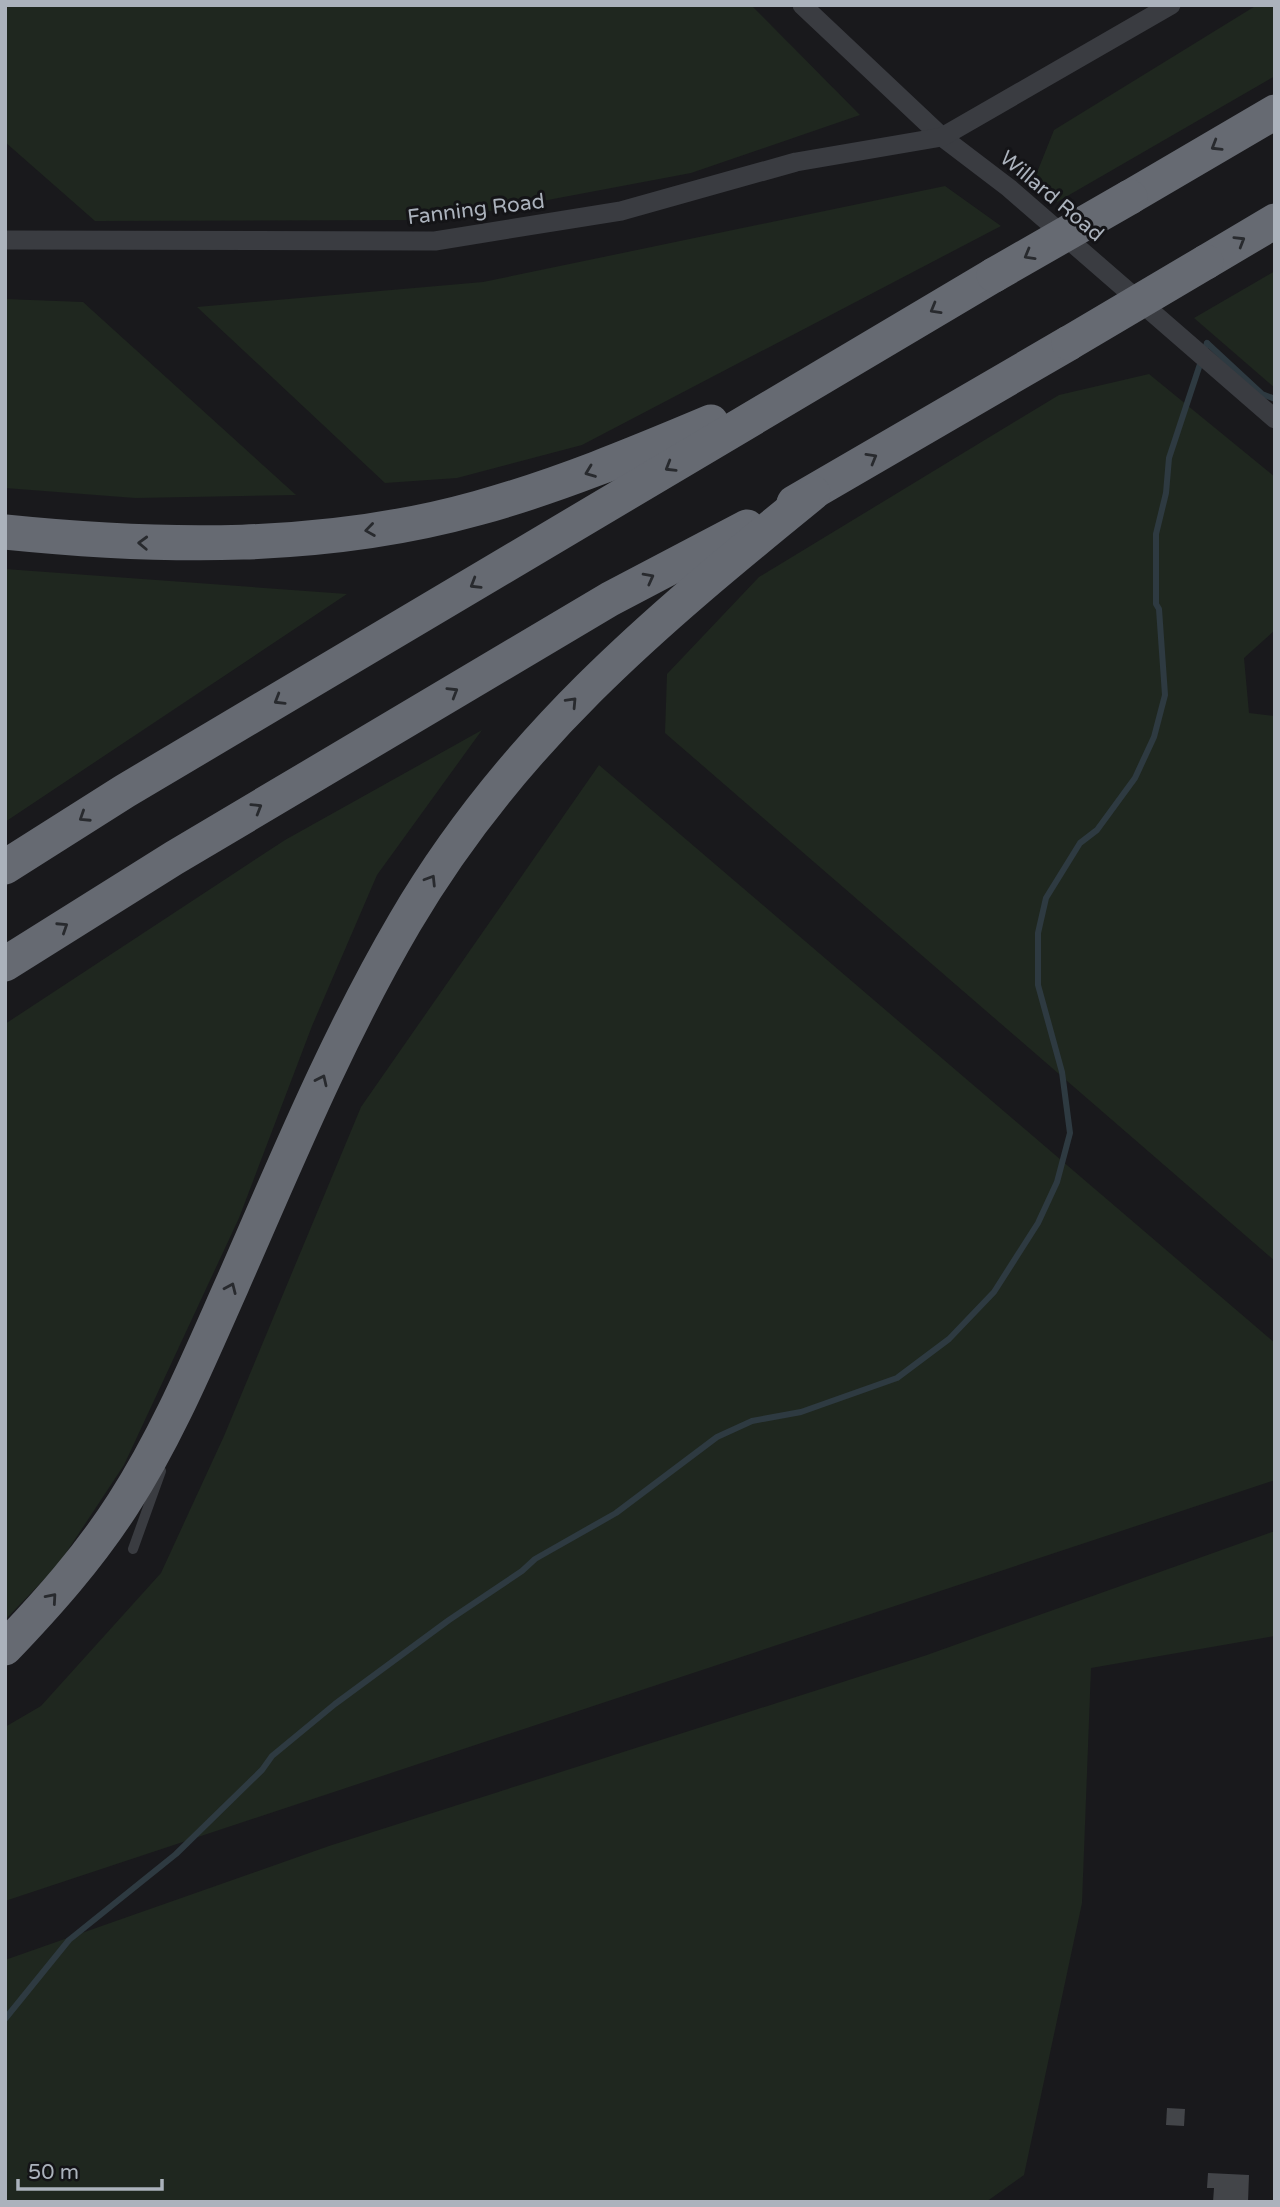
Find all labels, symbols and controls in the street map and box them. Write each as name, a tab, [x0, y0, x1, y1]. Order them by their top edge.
one-way arrow	[1211, 138, 1224, 151]
street label: Willard Road	[995, 146, 1109, 247]
street label: Fanning Road	[406, 189, 546, 230]
one-way arrow	[1233, 237, 1246, 250]
one-way arrow	[1023, 247, 1036, 260]
one-way arrow	[930, 301, 942, 314]
one-way arrow	[864, 454, 877, 467]
one-way arrow	[664, 459, 677, 472]
one-way arrow	[584, 463, 596, 477]
one-way arrow	[364, 522, 376, 537]
one-way arrow	[138, 535, 149, 550]
one-way arrow	[642, 573, 655, 587]
one-way arrow	[469, 576, 482, 589]
one-way arrow	[445, 688, 458, 701]
one-way arrow	[273, 691, 286, 704]
one-way arrow	[564, 697, 577, 710]
one-way arrow	[249, 804, 262, 817]
one-way arrow	[79, 809, 92, 821]
one-way arrow	[423, 875, 436, 888]
one-way arrow	[55, 922, 68, 935]
one-way arrow	[314, 1075, 328, 1087]
one-way arrow	[223, 1283, 237, 1295]
one-way arrow	[44, 1594, 56, 1607]
scale bar	[18, 2148, 161, 2192]
text: 50 m	[28, 2160, 79, 2185]

